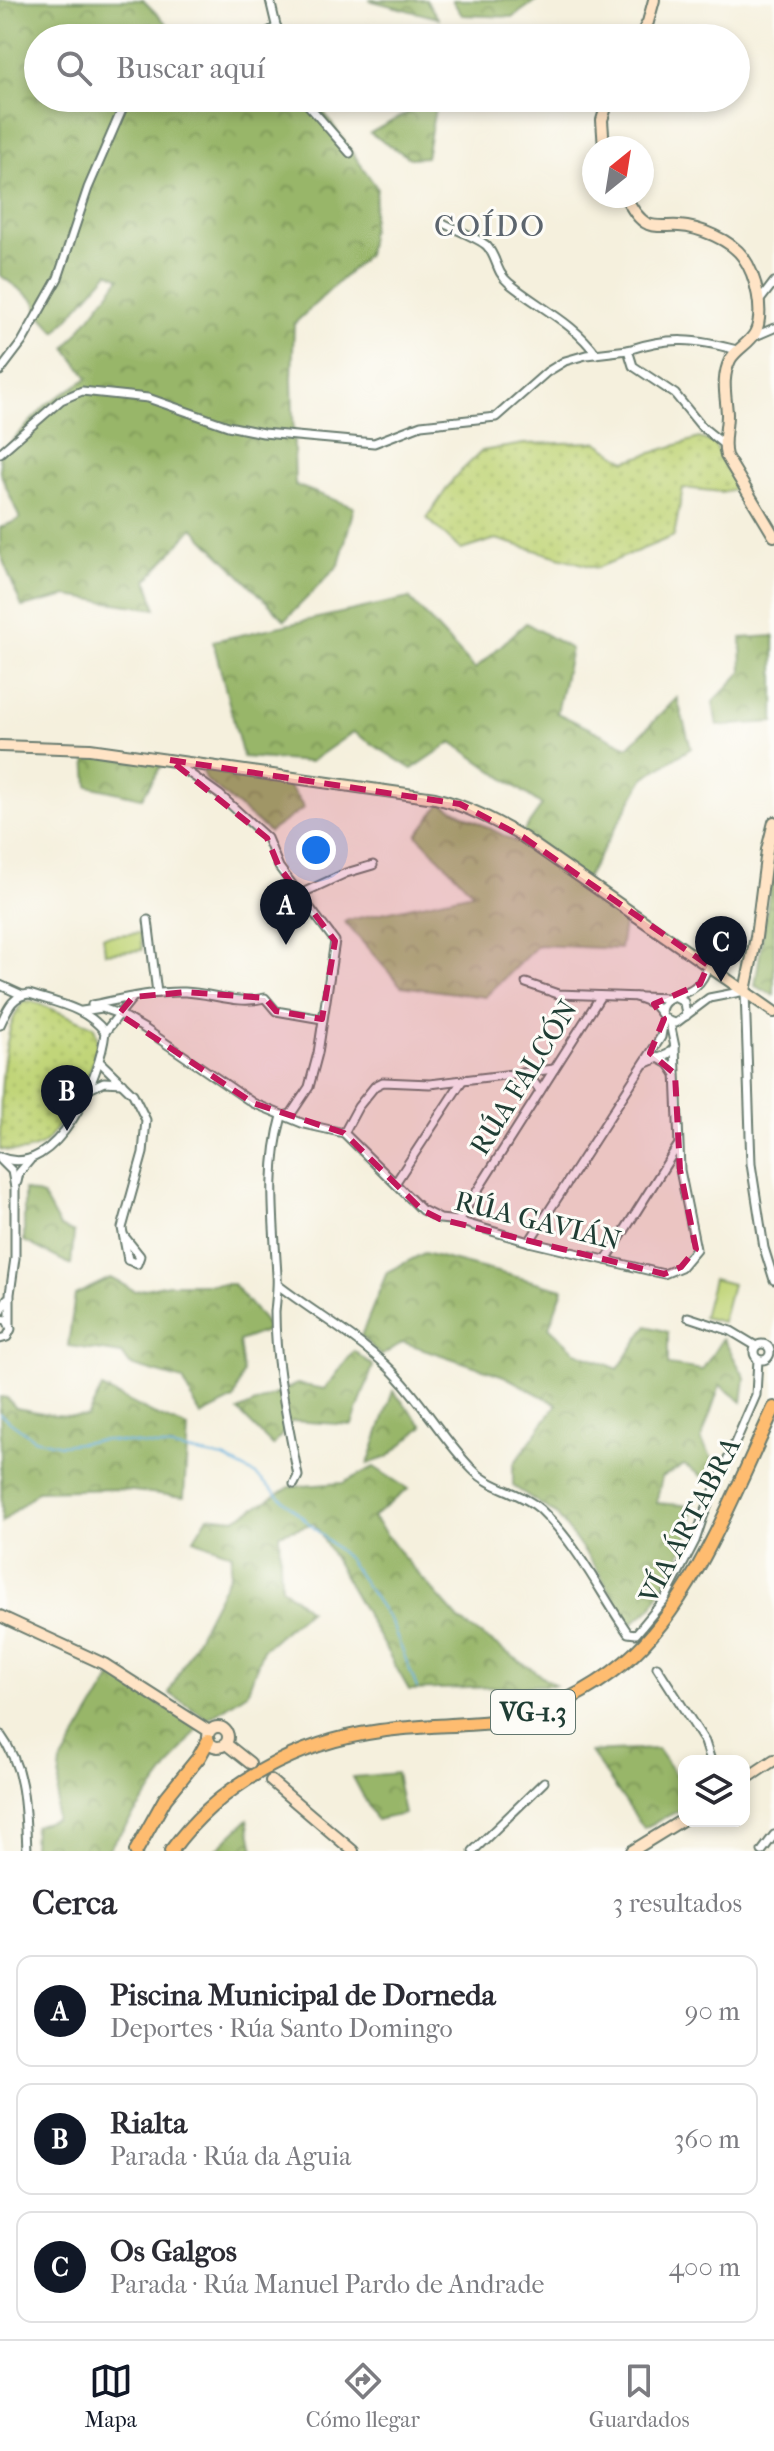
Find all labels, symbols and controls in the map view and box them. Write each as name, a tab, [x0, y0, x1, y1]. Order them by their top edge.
search box	[24, 24, 750, 112]
icon: search	[52, 46, 96, 90]
text: Buscar aquí	[116, 51, 265, 86]
north arrow	[582, 136, 654, 208]
district label: COÍDO	[434, 209, 546, 244]
your location	[296, 830, 336, 870]
pin: A	[260, 879, 312, 945]
pin: C	[695, 916, 747, 982]
street label: RÚA FALCÓN	[463, 994, 584, 1161]
pin: B	[41, 1065, 93, 1131]
street label: RÚA GAVIÁN	[451, 1184, 624, 1257]
street label: VÍA ÁRTABRA	[631, 1431, 748, 1610]
road number: VG-1.3	[491, 1690, 575, 1734]
map controls	[678, 1755, 750, 1827]
button: layers	[678, 1755, 750, 1827]
text: Cerca	[32, 1883, 117, 1923]
text: 3 resultados	[612, 1888, 742, 1919]
text: Piscina Municipal de Dorneda	[110, 1978, 496, 2013]
text: A	[52, 1996, 68, 2027]
text: 90 m	[685, 1996, 740, 2027]
text: Deportes · Rúa Santo Domingo	[110, 2013, 453, 2044]
text: Rialta	[110, 2106, 187, 2141]
text: B	[52, 2124, 68, 2155]
text: 360 m	[674, 2124, 740, 2155]
text: Parada · Rúa da Aguia	[110, 2141, 351, 2172]
text: Os Galgos	[110, 2234, 237, 2269]
text: C	[51, 2252, 69, 2283]
text: 400 m	[669, 2252, 740, 2283]
text: Parada · Rúa Manuel Pardo de Andrade	[110, 2269, 544, 2300]
tab: Mapa	[84, 2359, 137, 2433]
tab: Cómo llegar	[306, 2359, 420, 2433]
tab: Guardados	[589, 2359, 690, 2433]

